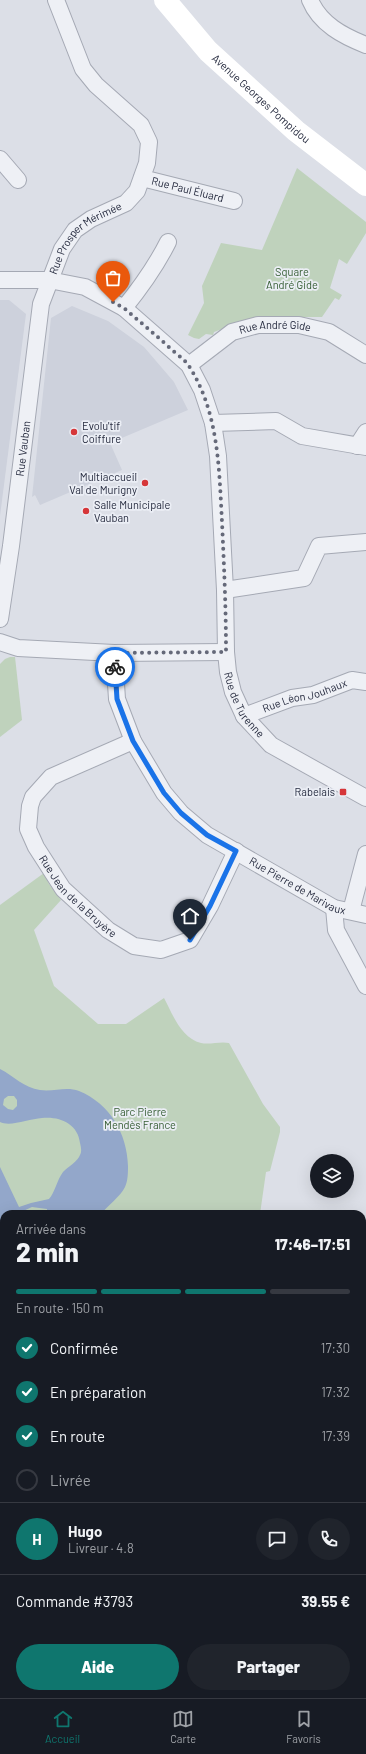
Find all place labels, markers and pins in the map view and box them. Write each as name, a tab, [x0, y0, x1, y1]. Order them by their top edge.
pin	[96, 261, 130, 302]
place label: Evolu'tif Coiffure	[82, 419, 121, 445]
marker: Evolu'tif Coiffure	[69, 427, 79, 437]
place label: Multiaccueil Val de Murigny	[69, 470, 137, 496]
marker: Multiaccueil Val de Murigny	[140, 478, 150, 488]
place label: Salle Municipale Vauban	[94, 498, 170, 524]
marker: Salle Municipale Vauban	[81, 506, 91, 516]
place label: Rabelais	[295, 785, 335, 798]
marker: Rabelais	[338, 787, 348, 797]
pin	[173, 899, 207, 940]

